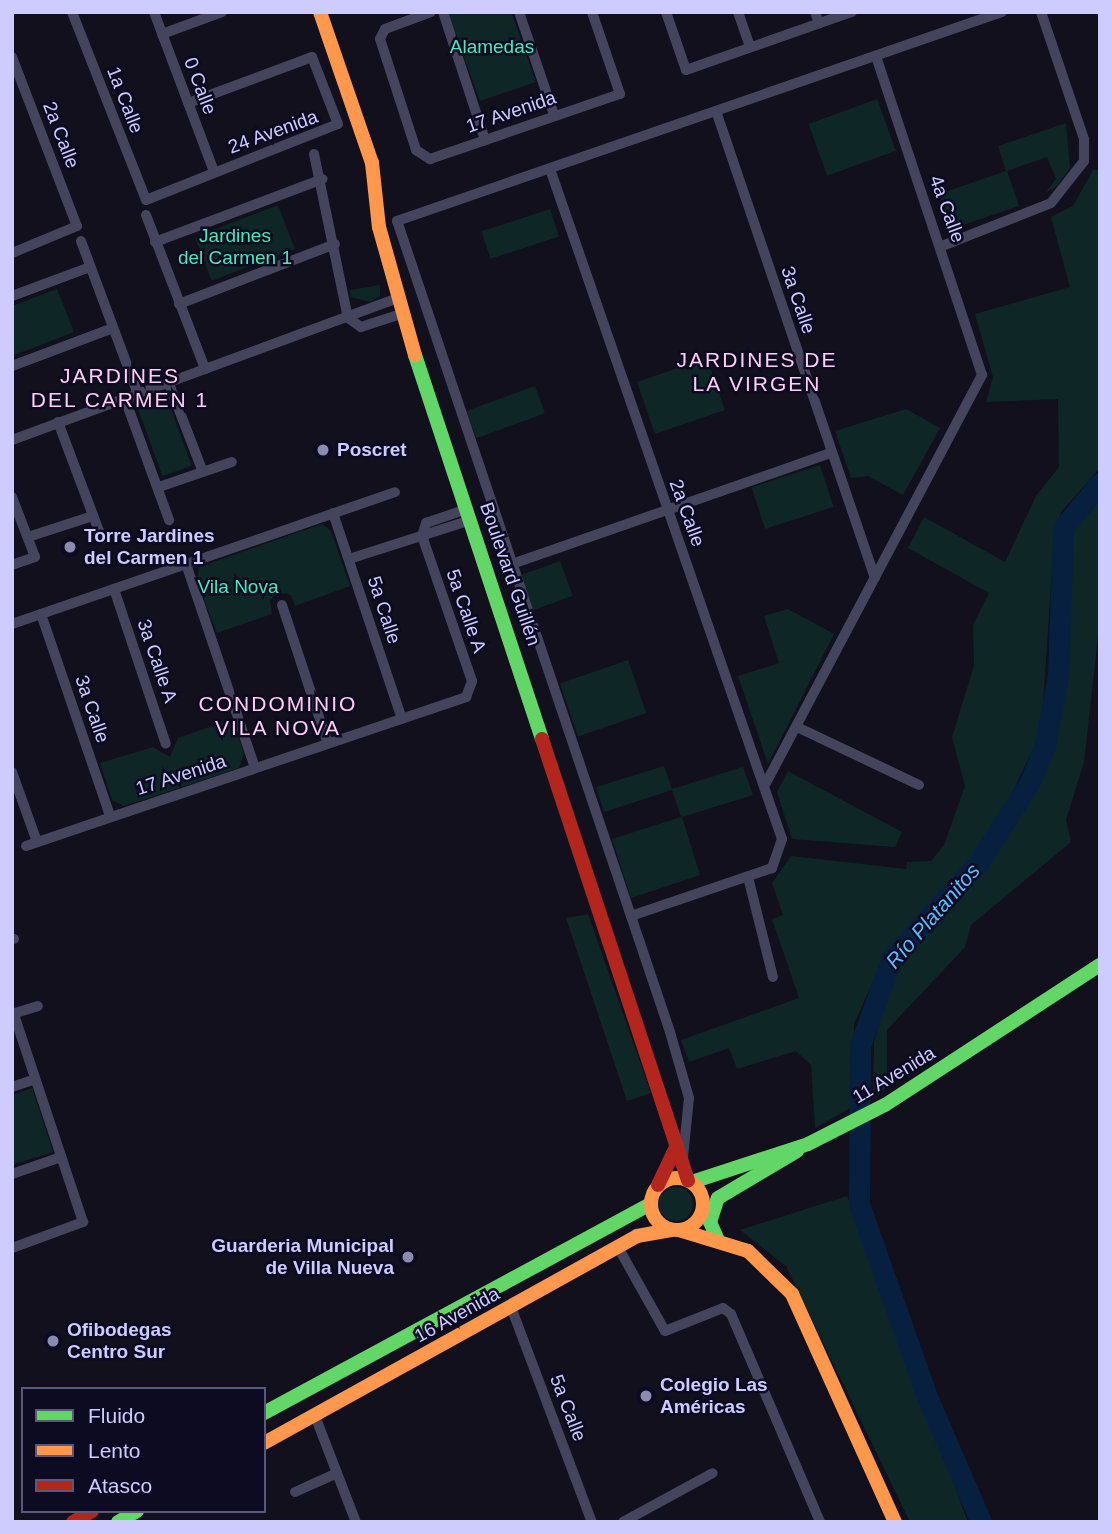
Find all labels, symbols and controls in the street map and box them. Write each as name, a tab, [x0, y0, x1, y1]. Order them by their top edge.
park label: Alamedas	[450, 36, 534, 58]
street label: 0 Calle	[179, 54, 221, 118]
street label: 1a Calle	[102, 63, 148, 137]
street label: 17 Avenida	[463, 86, 559, 138]
street label: 2a Calle	[38, 98, 84, 172]
street label: 24 Avenida	[225, 105, 321, 159]
street label: 4a Calle	[924, 172, 970, 246]
park label: Jardines del Carmen 1	[178, 225, 292, 269]
street label: 3a Calle	[776, 263, 820, 337]
district label: JARDINES DE LA VIRGEN	[678, 347, 836, 397]
district label: JARDINES DEL CARMEN 1	[32, 363, 208, 413]
place label: Poscret	[337, 439, 407, 461]
marker: Poscret	[315, 442, 331, 458]
street label: 2a Calle	[664, 476, 710, 550]
street label: Boulevard Guillén	[475, 499, 545, 649]
place label: Torre Jardines del Carmen 1	[84, 525, 215, 569]
marker: Torre Jardines del Carmen 1	[62, 539, 78, 555]
street label: 5a Calle A	[441, 566, 491, 656]
street label: 5a Calle	[362, 573, 406, 647]
park label: Vila Nova	[198, 576, 278, 598]
street label: 3a Calle A	[132, 616, 182, 706]
street label: 3a Calle	[70, 672, 114, 746]
district label: CONDOMINIO VILA NOVA	[200, 691, 356, 741]
street label: 17 Avenida	[132, 750, 230, 800]
water label: Río Platanitos	[881, 858, 985, 974]
street label: 11 Avenida	[848, 1041, 940, 1109]
place label: Guarderia Municipal de Villa Nueva	[211, 1235, 394, 1279]
marker: Guarderia Municipal de Villa Nueva	[400, 1249, 416, 1265]
street label: 16 Avenida	[410, 1282, 504, 1348]
place label: Ofibodegas Centro Sur	[67, 1319, 172, 1363]
marker: Ofibodegas Centro Sur	[45, 1333, 61, 1349]
street label: 5a Calle	[545, 1371, 591, 1445]
place label: Colegio Las Américas	[660, 1374, 768, 1418]
legend	[21, 1387, 266, 1513]
marker: Colegio Las Américas	[638, 1388, 654, 1404]
text: Fluido	[88, 1404, 145, 1427]
text: Lento	[88, 1439, 141, 1462]
text: Atasco	[88, 1474, 152, 1497]

